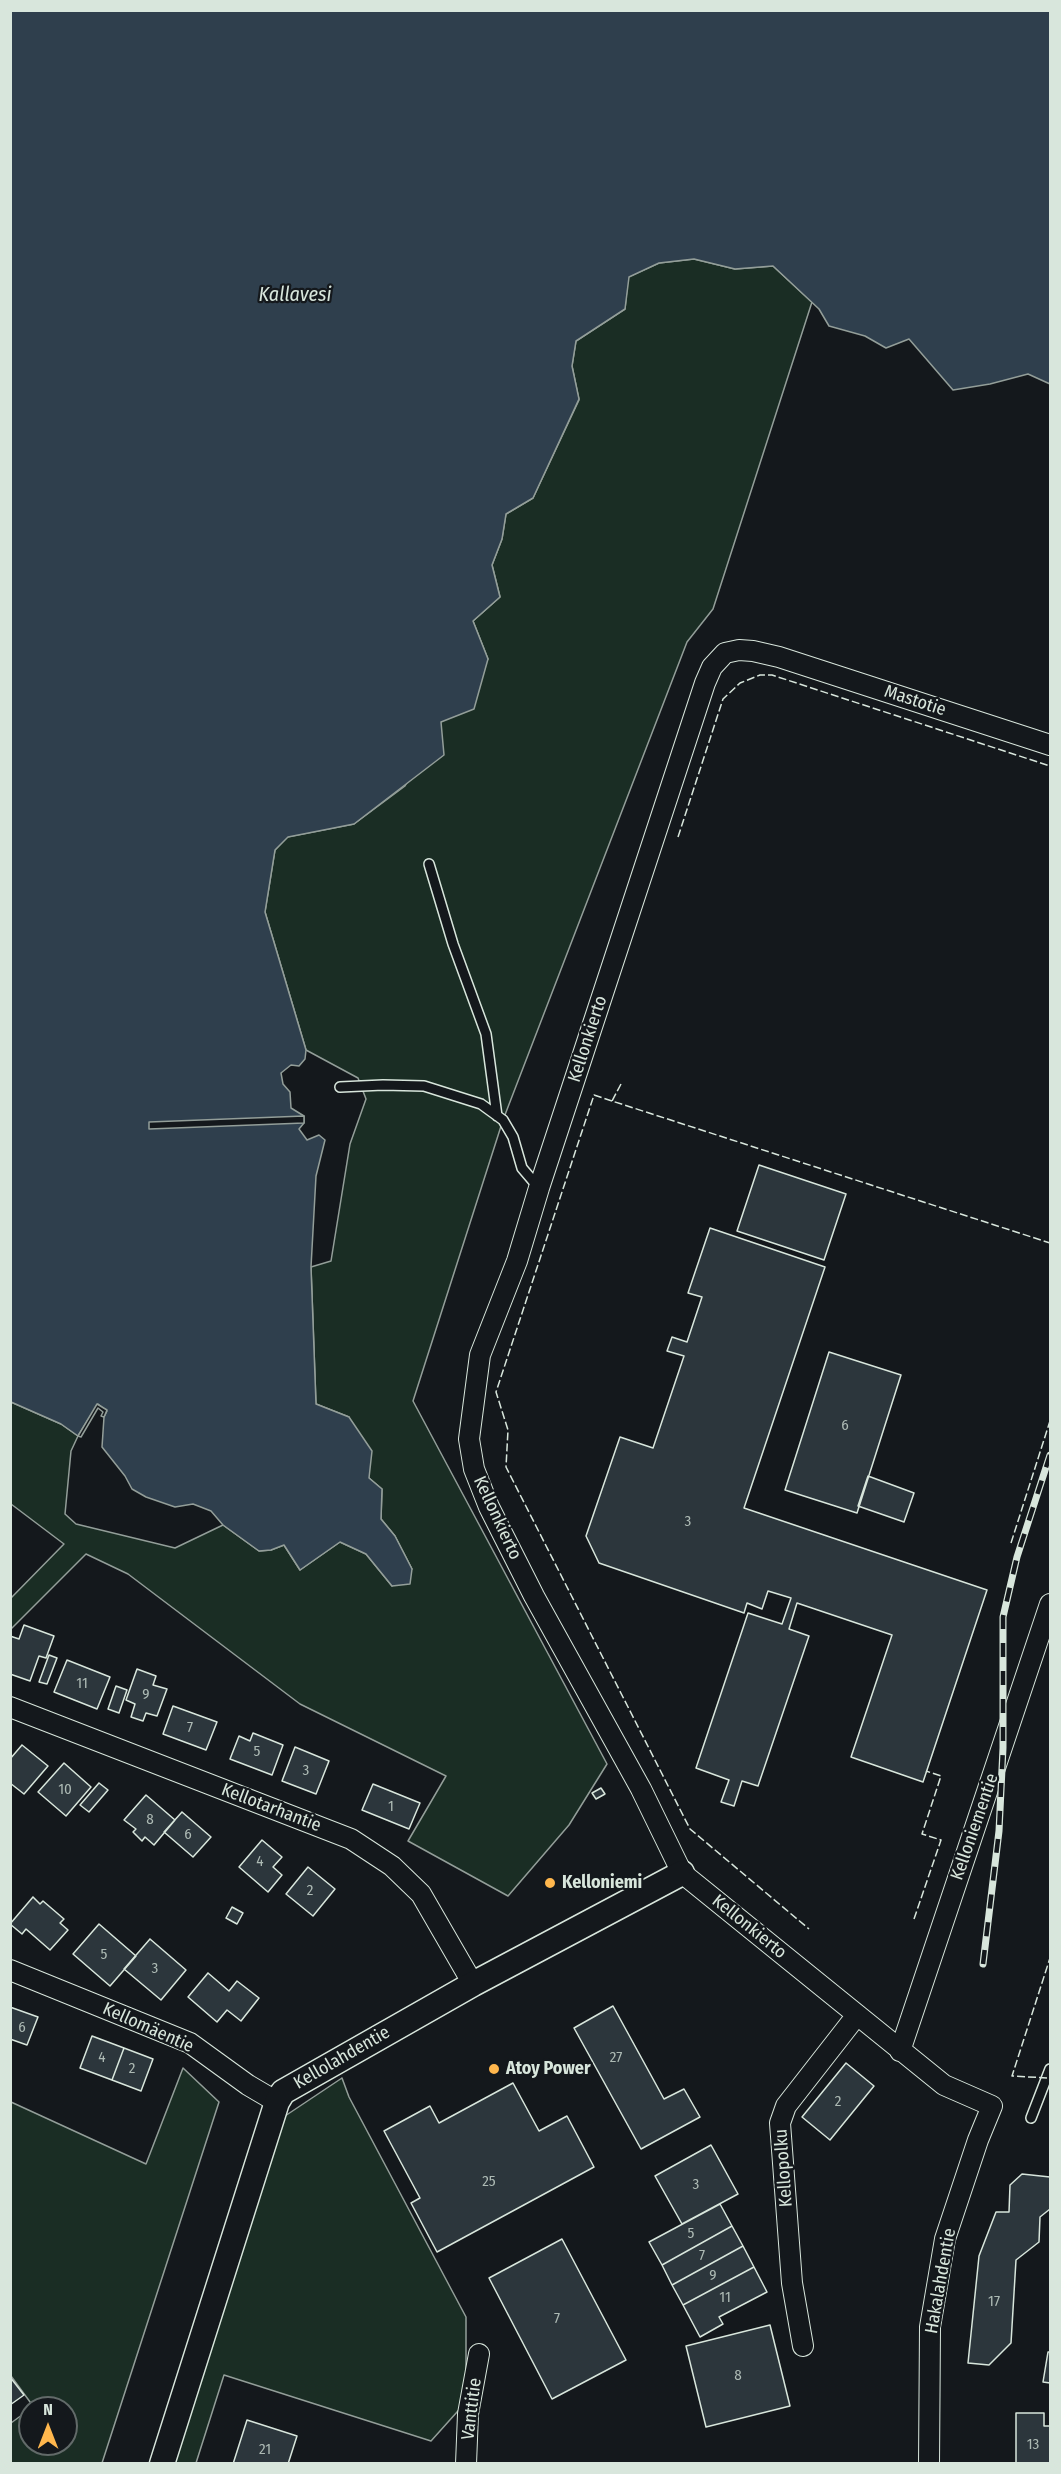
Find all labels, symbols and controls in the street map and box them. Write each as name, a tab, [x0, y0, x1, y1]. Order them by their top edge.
water label: Kallavesi	[258, 283, 332, 307]
street label: Mastotie	[881, 681, 949, 721]
street label: Kellonkierto	[564, 993, 612, 1085]
house number: 6	[841, 1417, 849, 1435]
street label: Kellonkierto	[468, 1473, 526, 1563]
house number: 3	[685, 1513, 691, 1531]
house number: 11	[76, 1675, 88, 1693]
house number: 9	[142, 1686, 150, 1704]
house number: 7	[187, 1719, 193, 1737]
house number: 5	[254, 1743, 260, 1761]
house number: 3	[303, 1762, 309, 1780]
street label: Kelloniementie	[947, 1771, 1003, 1883]
street label: Kellotarhantie	[218, 1779, 324, 1837]
house number: 10	[58, 1781, 72, 1799]
house number: 1	[388, 1798, 394, 1816]
house number: 8	[146, 1811, 154, 1829]
house number: 6	[184, 1826, 192, 1844]
house number: 4	[256, 1853, 264, 1871]
place label: Kelloniemi	[562, 1872, 642, 1894]
marker: Kelloniemi	[543, 1876, 557, 1890]
house number: 2	[307, 1882, 313, 1900]
street label: Kellonkierto	[707, 1890, 791, 1964]
house number: 5	[101, 1946, 107, 1964]
house number: 3	[152, 1960, 158, 1978]
street label: Kellomäentie	[99, 1998, 197, 2058]
house number: 6	[18, 2019, 26, 2037]
street label: Kellolahdentie	[290, 2022, 394, 2094]
house number: 4	[98, 2049, 106, 2067]
house number: 27	[610, 2049, 622, 2067]
place label: Atoy Power	[506, 2058, 591, 2080]
house number: 2	[129, 2060, 135, 2078]
marker: Atoy Power	[487, 2062, 501, 2076]
house number: 2	[835, 2093, 841, 2111]
street label: Kellopolku	[770, 2128, 798, 2208]
house number: 25	[482, 2173, 496, 2191]
house number: 3	[693, 2176, 699, 2194]
house number: 5	[688, 2225, 694, 2243]
street label: Hakalahdentie	[921, 2227, 961, 2335]
house number: 7	[699, 2247, 705, 2265]
house number: 9	[709, 2267, 717, 2285]
house number: 11	[719, 2289, 731, 2307]
house number: 17	[988, 2293, 1000, 2311]
house number: 7	[554, 2310, 560, 2328]
house number: 8	[734, 2367, 742, 2385]
street label: Vanttitie	[457, 2377, 487, 2441]
north arrow	[18, 2396, 78, 2456]
text: N	[43, 2400, 53, 2419]
house number: 13	[1027, 2436, 1039, 2454]
house number: 21	[259, 2441, 271, 2459]

